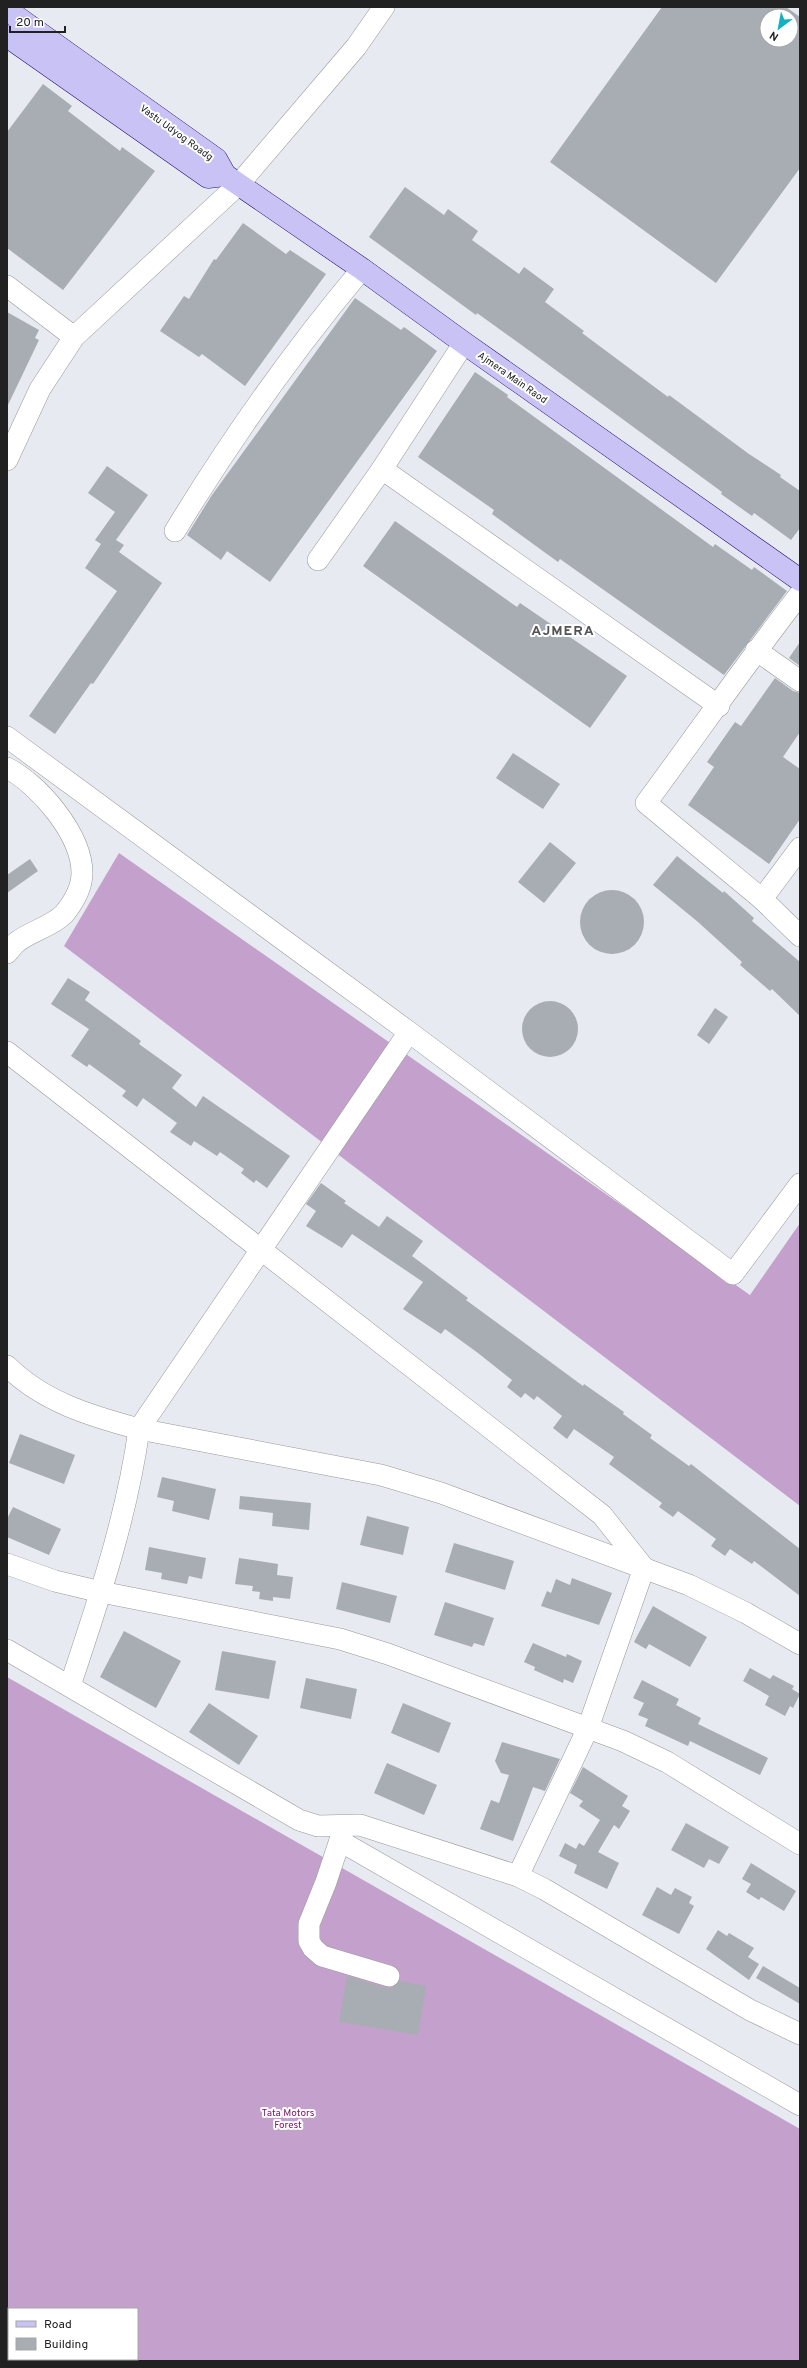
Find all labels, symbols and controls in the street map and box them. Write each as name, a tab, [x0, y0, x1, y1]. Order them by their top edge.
scale bar	[10, 8, 65, 34]
north arrow	[759, 8, 799, 48]
text: 20 m	[16, 15, 44, 31]
text: N	[767, 28, 781, 44]
street label: Vastu Udyog Roadg	[137, 102, 215, 164]
street label: Ajmera Main Raod	[475, 349, 549, 407]
district label: AJMERA	[531, 623, 595, 640]
park label: Tata Motors Forest	[262, 2107, 315, 2132]
legend	[8, 2308, 138, 2360]
text: Road	[44, 2317, 72, 2333]
text: Building	[44, 2337, 88, 2353]

